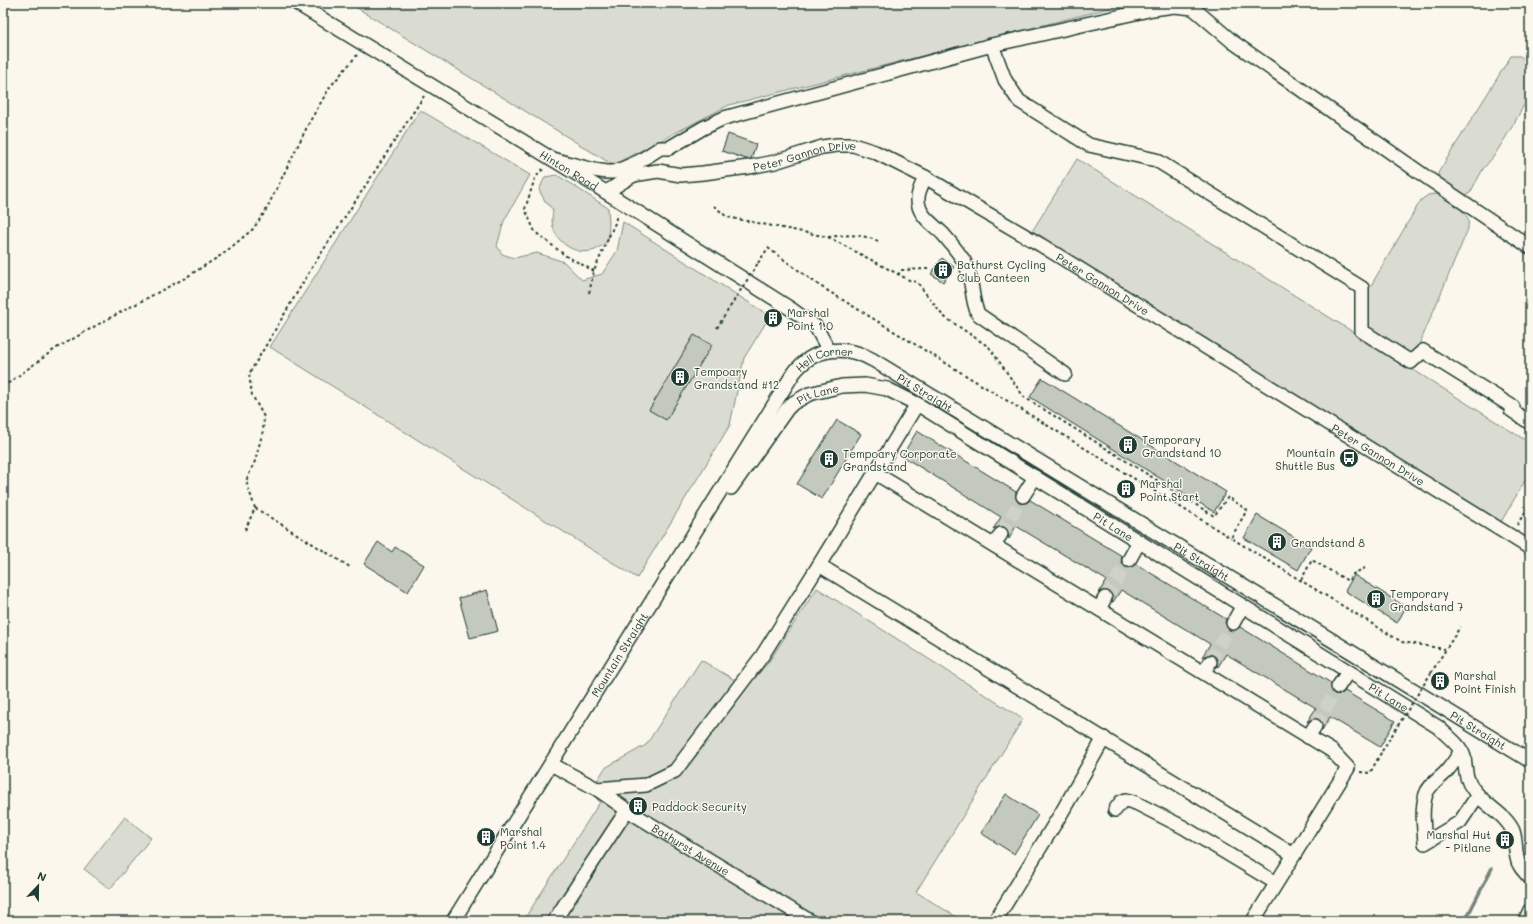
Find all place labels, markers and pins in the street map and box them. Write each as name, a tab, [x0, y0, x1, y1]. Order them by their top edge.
place label: Bathurst Cycling Club Canteen	[957, 257, 1046, 285]
building icon: Bathurst Cycling Club Canteen	[932, 259, 954, 281]
place label: Marshal Point 1.0	[787, 305, 833, 333]
building icon: Marshal Point 1.0	[762, 307, 784, 329]
place label: Tempoary Grandstand #12	[694, 364, 779, 392]
building icon: Tempoary Grandstand #12	[669, 366, 691, 388]
place label: Temporary Grandstand 10	[1142, 432, 1221, 460]
building icon: Temporary Grandstand 10	[1117, 434, 1139, 456]
place label: Mountain Shuttle Bus	[1276, 445, 1335, 473]
place label: Tempoary Corporate Grandstand	[843, 446, 957, 474]
bus stop icon: Mountain Shuttle Bus	[1338, 447, 1360, 469]
building icon: Tempoary Corporate Grandstand	[818, 448, 840, 470]
place label: Marshal Point Start	[1140, 476, 1199, 504]
building icon: Marshal Point Start	[1115, 478, 1137, 500]
building icon: Grandstand 8	[1266, 531, 1288, 553]
place label: Grandstand 8	[1291, 535, 1365, 550]
place label: Temporary Grandstand 7	[1390, 586, 1463, 614]
building icon: Temporary Grandstand 7	[1365, 588, 1387, 610]
place label: Marshal Point Finish	[1454, 668, 1516, 696]
building icon: Marshal Point Finish	[1429, 670, 1451, 692]
building icon: Paddock Security	[627, 795, 649, 817]
place label: Paddock Security	[652, 799, 747, 814]
place label: Marshal Point 1.4	[500, 824, 546, 852]
building icon: Marshal Point 1.4	[475, 826, 497, 848]
place label: Marshal Hut - Pitlane	[1426, 827, 1491, 855]
building icon: Marshal Hut - Pitlane	[1494, 829, 1516, 851]

